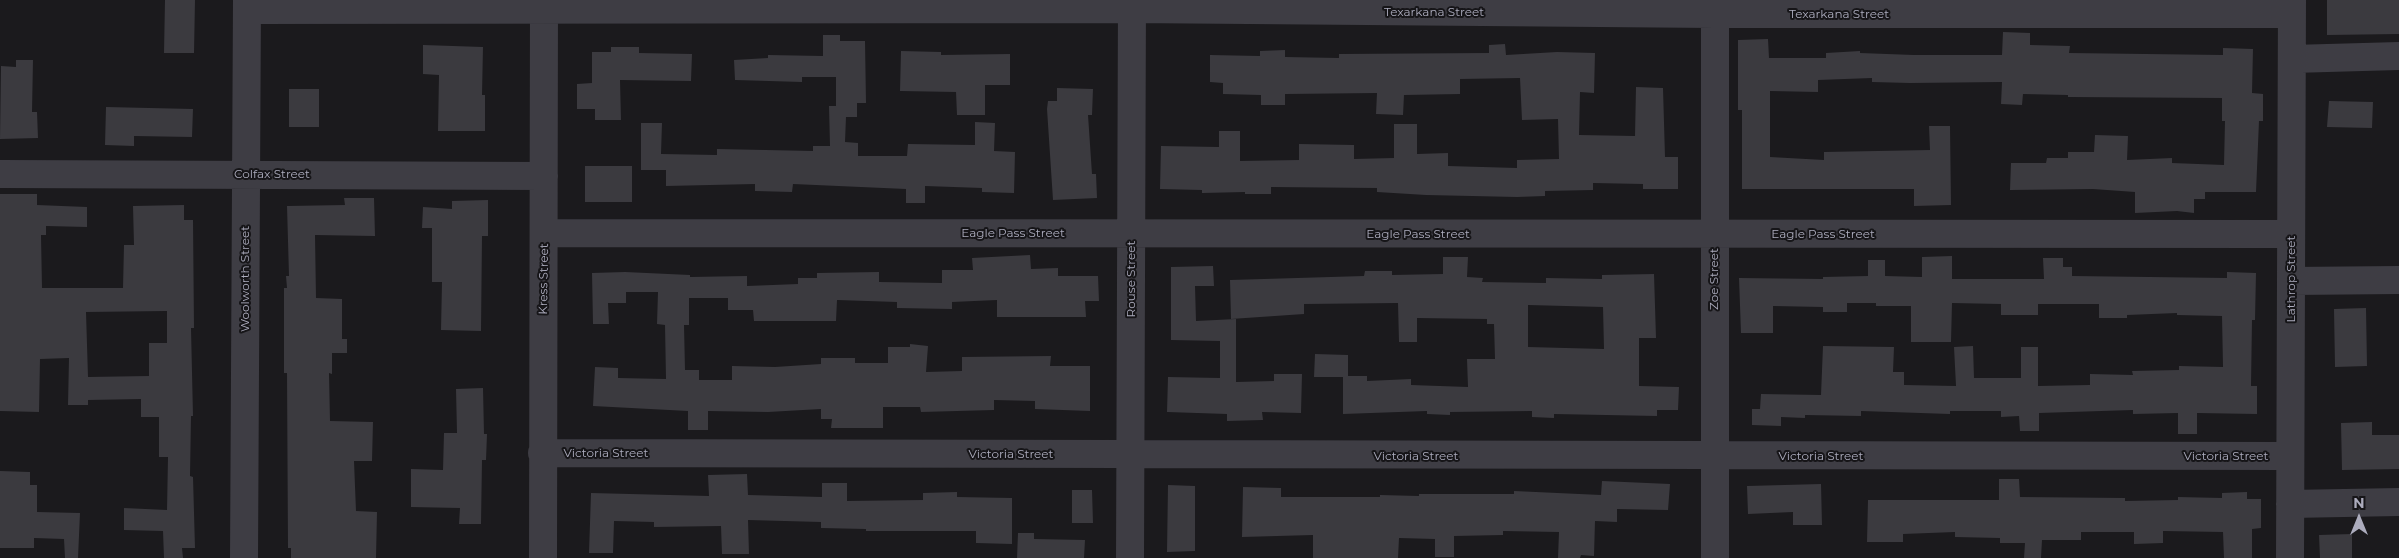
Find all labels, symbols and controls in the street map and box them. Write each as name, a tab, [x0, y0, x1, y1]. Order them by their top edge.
street label: Texarkana Street	[1384, 5, 1484, 19]
street label: Texarkana Street	[1789, 7, 1889, 21]
street label: Colfax Street	[234, 167, 310, 181]
street label: Woolworth Street	[238, 226, 252, 332]
street label: Eagle Pass Street	[961, 226, 1065, 240]
street label: Eagle Pass Street	[1366, 227, 1470, 241]
street label: Eagle Pass Street	[1771, 227, 1875, 241]
street label: Lathrop Street	[2284, 236, 2298, 322]
street label: Rouse Street	[1124, 241, 1138, 317]
street label: Kress Street	[536, 243, 552, 315]
street label: Zoe Street	[1707, 248, 1721, 310]
street label: Victoria Street	[564, 446, 648, 460]
street label: Victoria Street	[969, 447, 1053, 461]
street label: Victoria Street	[1374, 449, 1458, 463]
street label: Victoria Street	[1779, 449, 1863, 463]
street label: Victoria Street	[2184, 449, 2268, 463]
north arrow	[2334, 493, 2384, 543]
text: N	[2353, 494, 2365, 512]

